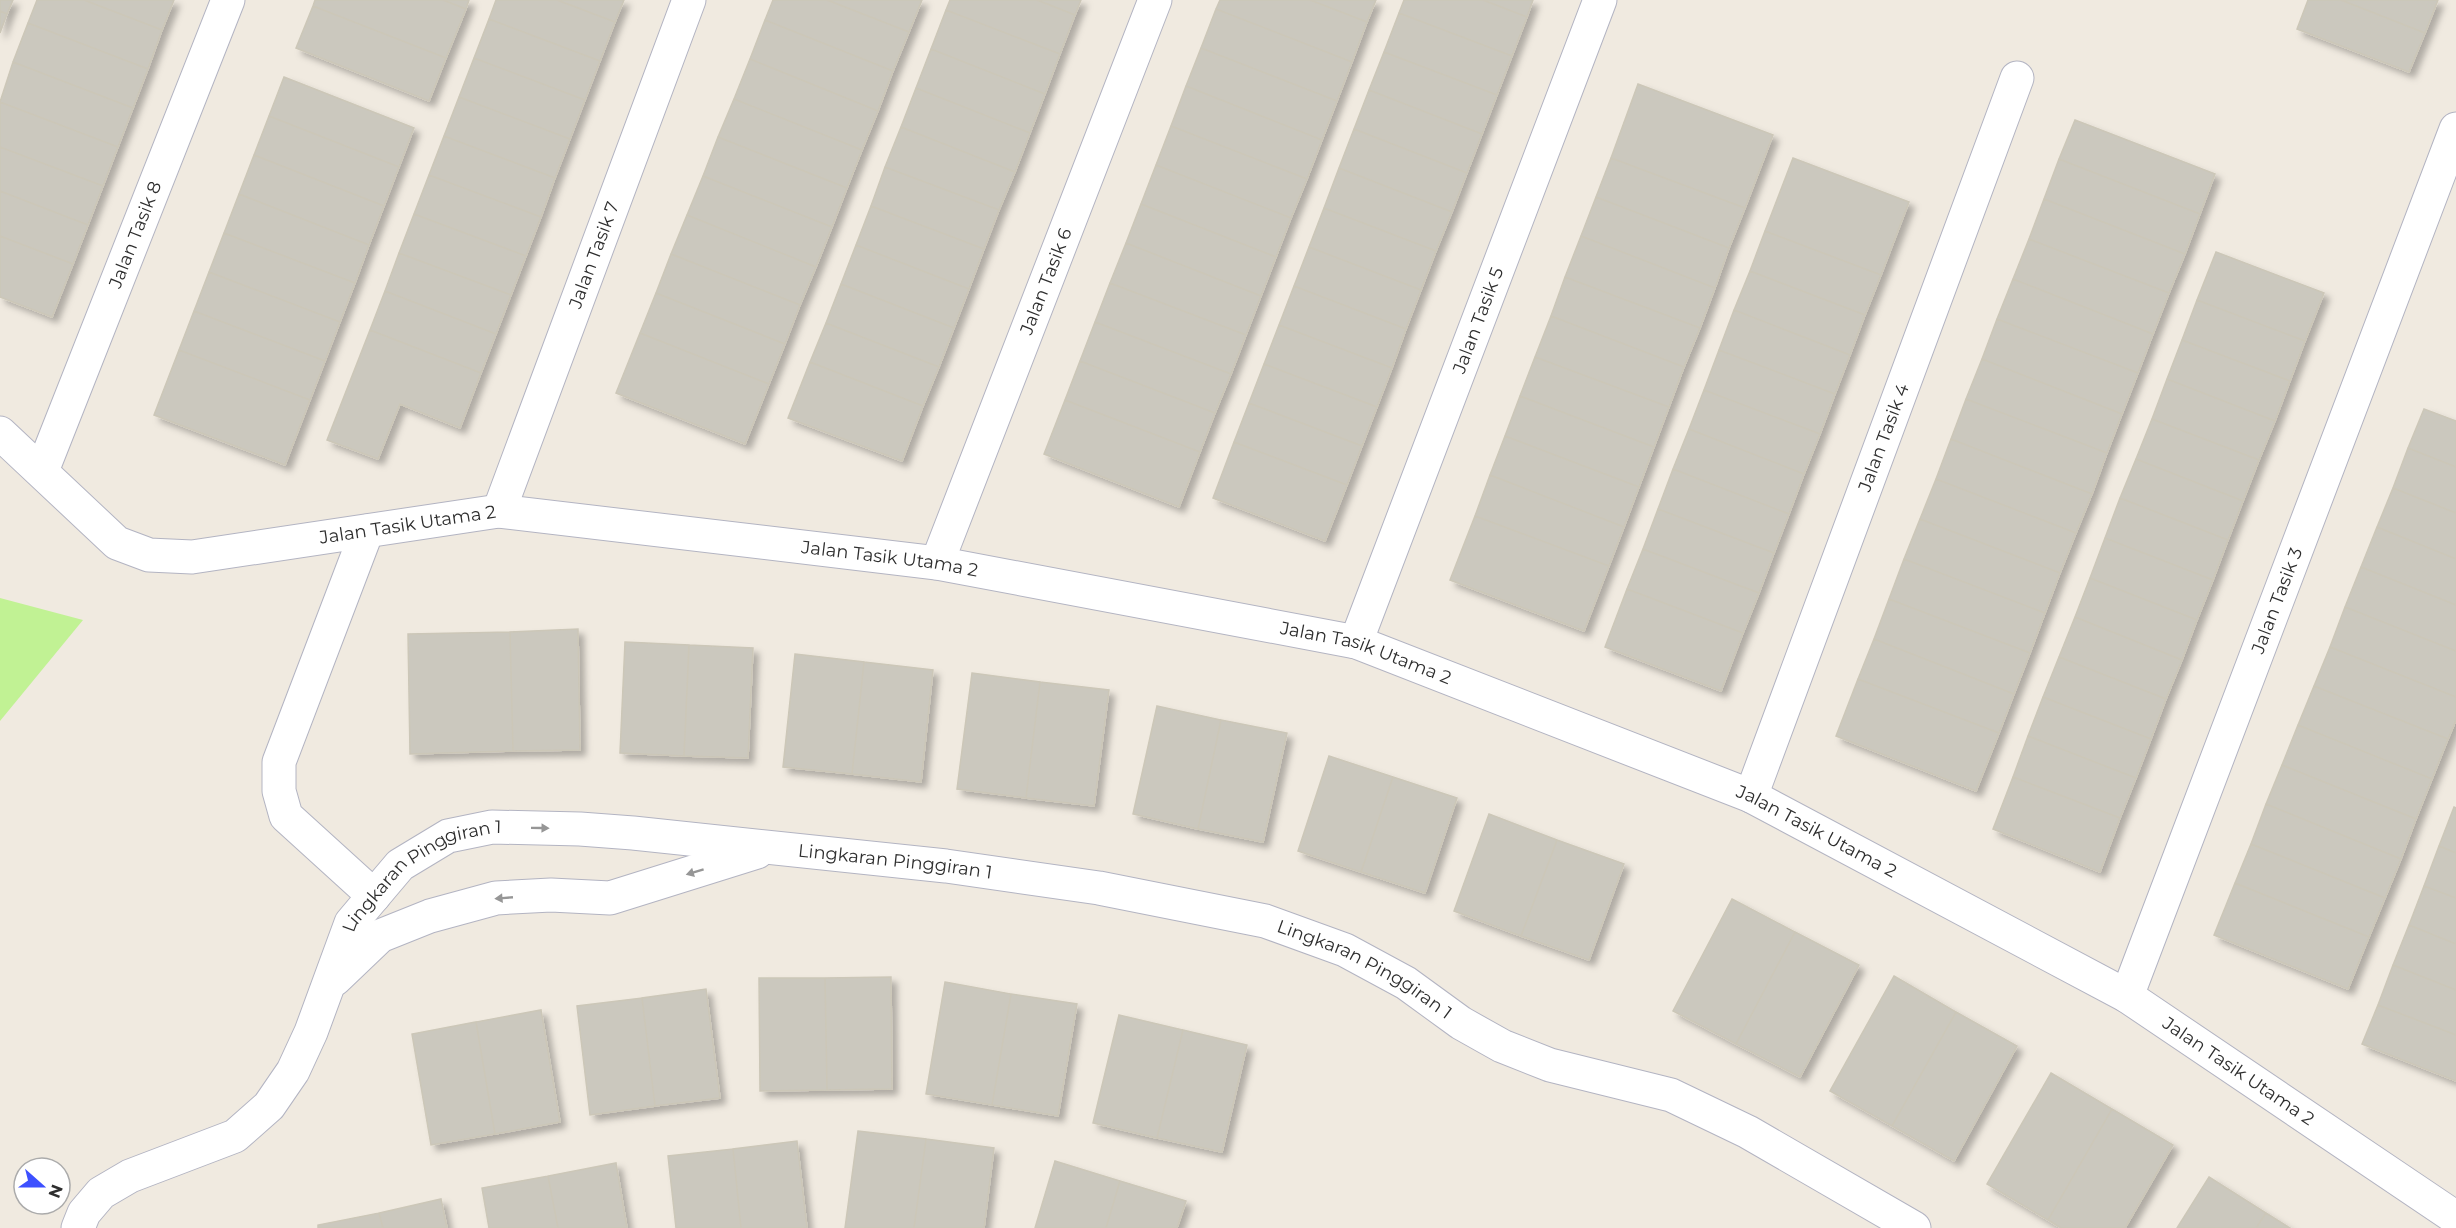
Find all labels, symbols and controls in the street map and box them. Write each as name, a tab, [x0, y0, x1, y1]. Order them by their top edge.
street label: Jalan Tasik 8	[104, 178, 166, 292]
street label: Jalan Tasik 7	[564, 199, 624, 312]
street label: Jalan Tasik 6	[1015, 225, 1077, 339]
street label: Jalan Tasik 5	[1448, 264, 1508, 378]
street label: Jalan Tasik 4	[1853, 381, 1914, 496]
street label: Jalan Tasik Utama 2	[317, 501, 497, 549]
street label: Jalan Tasik Utama 2	[799, 536, 980, 582]
street label: Jalan Tasik 3	[2247, 544, 2307, 658]
street label: Jalan Tasik Utama 2	[1278, 617, 1454, 689]
street label: Jalan Tasik Utama 2	[1732, 780, 1900, 882]
street label: Lingkaran Pinggiran 1	[338, 816, 502, 935]
one-way arrow	[531, 824, 550, 833]
street label: Lingkaran Pinggiran 1	[797, 839, 994, 884]
one-way arrow	[685, 868, 703, 877]
one-way arrow	[494, 893, 513, 903]
street label: Lingkaran Pinggiran 1	[1274, 915, 1456, 1024]
street label: Jalan Tasik Utama 2	[2158, 1012, 2318, 1130]
north arrow	[12, 1156, 72, 1216]
text: N	[44, 1182, 67, 1201]

